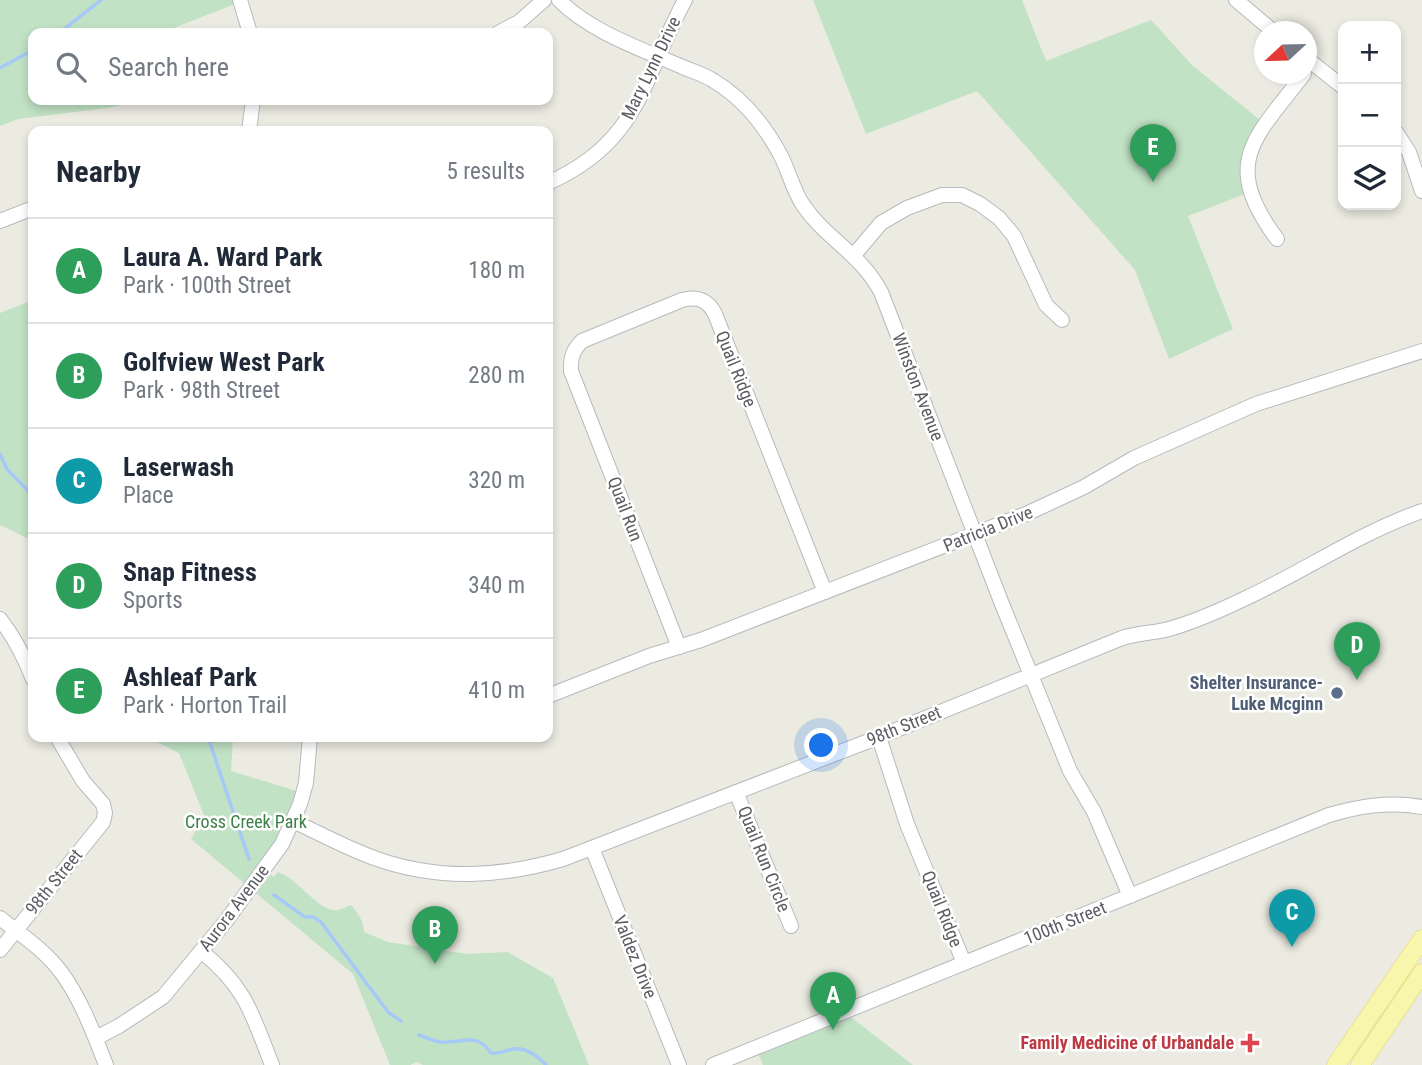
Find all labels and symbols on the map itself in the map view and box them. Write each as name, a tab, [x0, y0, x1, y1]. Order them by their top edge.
street label: Mary Lynn Drive	[617, 13, 685, 123]
north arrow	[1254, 21, 1317, 84]
pin: E	[1130, 124, 1176, 182]
street label: Quail Ridge	[712, 328, 761, 410]
street label: Winston Avenue	[888, 330, 949, 444]
street label: Quail Run	[604, 474, 647, 544]
street label: Patricia Drive	[940, 501, 1036, 556]
pin: D	[1334, 622, 1380, 680]
place label: Shelter Insurance- Luke Mcginn	[1190, 672, 1323, 714]
marker: Shelter Insurance- Luke Mcginn	[1329, 685, 1345, 701]
street label: 98th Street	[864, 701, 944, 750]
your location	[804, 728, 838, 762]
street label: Quail Run Circle	[734, 803, 795, 915]
park label: Cross Creek Park	[185, 811, 307, 832]
street label: 98th Street	[21, 845, 86, 919]
street label: Aurora Avenue	[194, 860, 273, 955]
street label: Quail Ridge	[918, 868, 967, 950]
pin: C	[1269, 889, 1315, 947]
street label: 100th Street	[1021, 897, 1109, 949]
pin: B	[412, 906, 458, 964]
street label: Valdez Drive	[609, 912, 662, 1001]
pin: A	[810, 972, 856, 1030]
place label: Family Medicine of Urbandale	[1020, 1032, 1234, 1053]
marker: Family Medicine of Urbandale	[1240, 1033, 1260, 1053]

